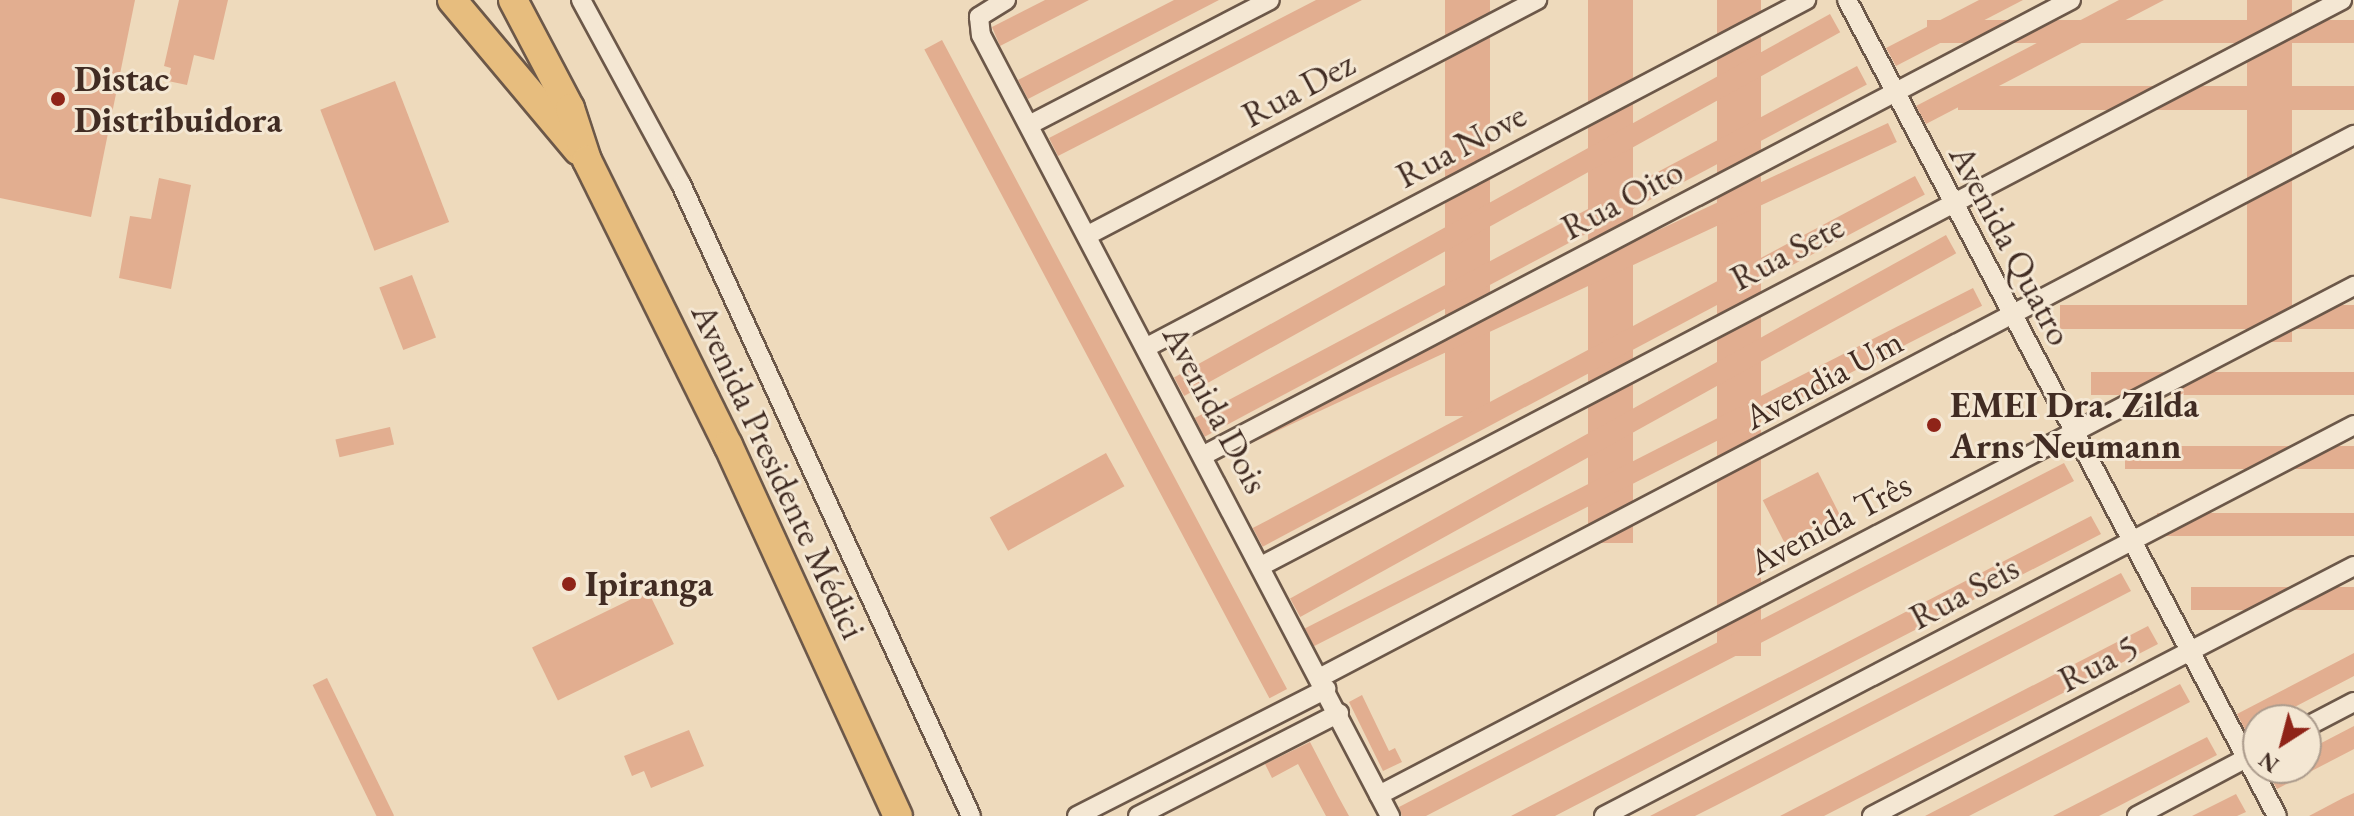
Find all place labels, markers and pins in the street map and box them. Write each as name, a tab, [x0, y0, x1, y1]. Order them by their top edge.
place label: Distac Distribuidora	[74, 56, 282, 141]
marker: Distac Distribuidora	[49, 90, 67, 108]
place label: EMEI Dra. Zilda Arns Neumann	[1950, 382, 2199, 467]
marker: EMEI Dra. Zilda Arns Neumann	[1925, 416, 1943, 434]
place label: Ipiranga	[585, 562, 713, 606]
marker: Ipiranga	[560, 575, 578, 593]

